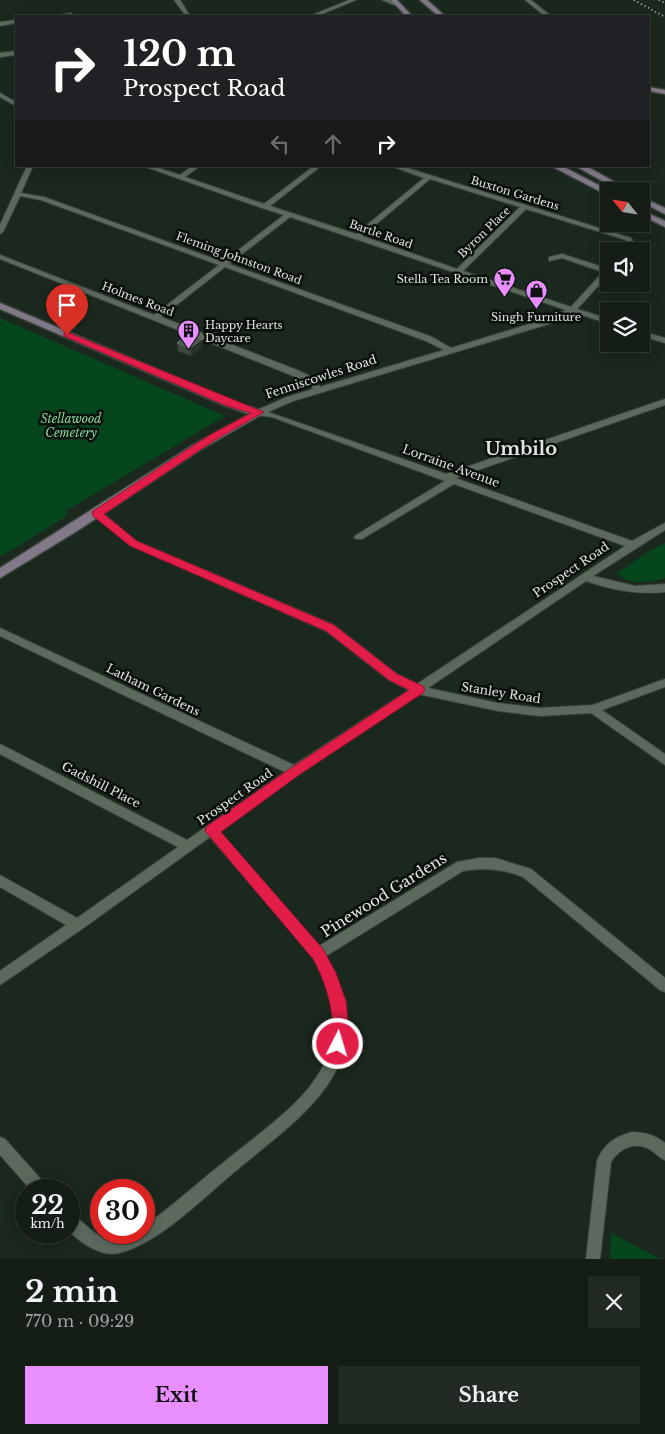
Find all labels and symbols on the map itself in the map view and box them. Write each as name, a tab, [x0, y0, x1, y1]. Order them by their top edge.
street label: Buxton Gardens	[469, 173, 561, 213]
north arrow	[600, 182, 650, 232]
street label: Byron Place	[455, 203, 513, 261]
street label: Bartle Road	[347, 217, 415, 252]
street label: Fleming Johnston Road	[174, 229, 304, 287]
supermarket icon: Stella Tea Room	[492, 267, 516, 298]
place label: Stella Tea Room	[397, 272, 488, 286]
street label: Holmes Road	[100, 279, 177, 319]
shop icon: Singh Furniture	[524, 279, 548, 310]
pin	[46, 284, 88, 335]
place label: Singh Furniture	[491, 310, 581, 324]
place label: Happy Hearts Daycare	[205, 318, 283, 345]
building icon: Happy Hearts Daycare	[177, 319, 201, 350]
street label: Fenniscowles Road	[263, 351, 378, 402]
park label: Stellawood Cemetery	[40, 411, 102, 440]
district label: Umbilo	[485, 438, 557, 460]
street label: Lorraine Avenue	[400, 441, 502, 490]
street label: Prospect Road	[530, 539, 612, 601]
street label: Latham Gardens	[104, 660, 203, 719]
street label: Stanley Road	[460, 679, 542, 706]
street label: Gadshill Place	[59, 758, 143, 811]
street label: Prospect Road	[194, 765, 275, 828]
street label: Pinewood Gardens	[317, 848, 450, 941]
position arrow	[311, 1017, 363, 1069]
speed limit sign: 30	[90, 1179, 155, 1244]

